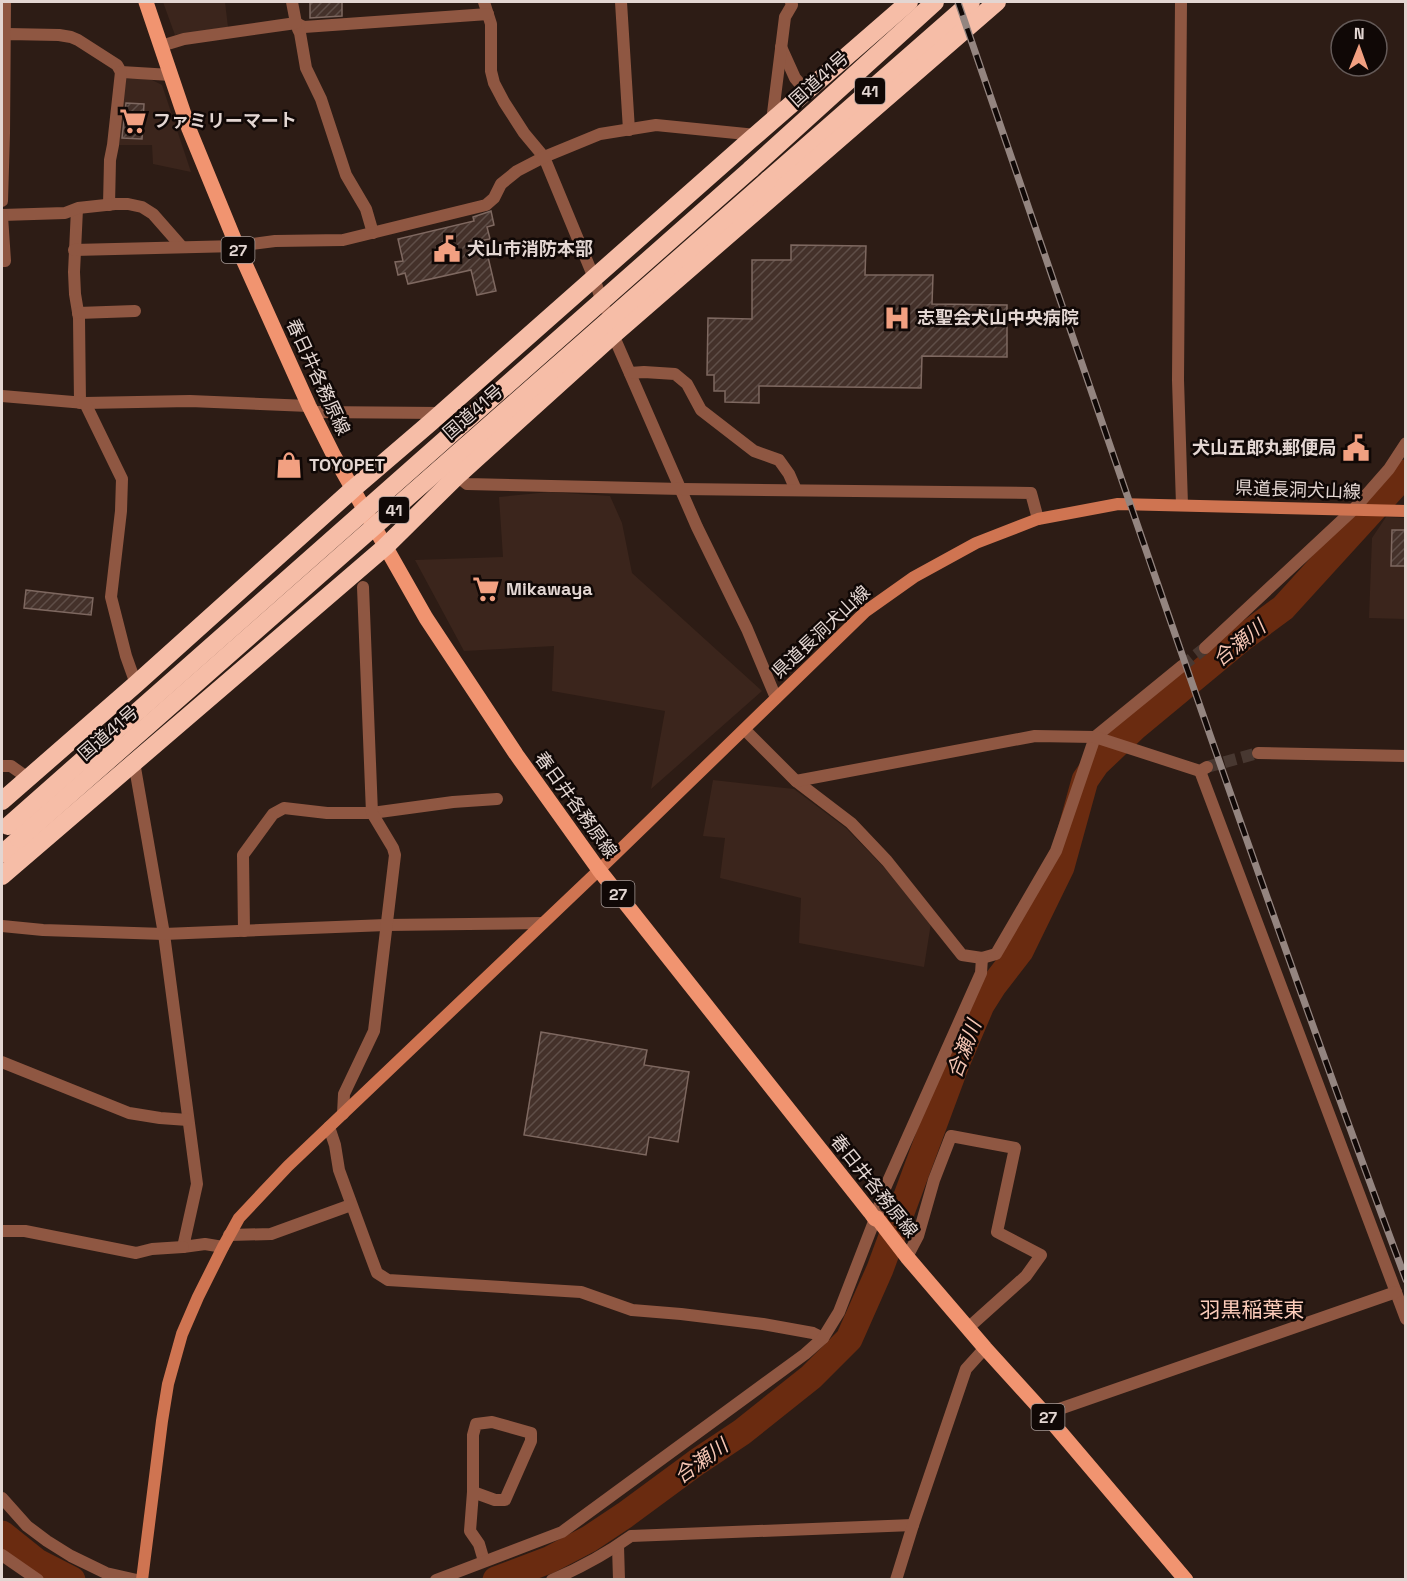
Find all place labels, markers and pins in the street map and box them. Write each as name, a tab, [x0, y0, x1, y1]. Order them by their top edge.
supermarket icon: ファミリーマート	[118, 106, 148, 136]
place label: ファミリーマート	[153, 109, 297, 132]
public building icon: 犬山市消防本部	[432, 234, 462, 264]
place label: 犬山市消防本部	[467, 237, 593, 260]
hospital icon: 志聖会犬山中央病院	[882, 303, 912, 333]
place label: 志聖会犬山中央病院	[917, 306, 1079, 329]
public building icon: 犬山五郎丸郵便局	[1341, 433, 1371, 463]
place label: 犬山五郎丸郵便局	[1192, 436, 1336, 459]
shop icon: TOYOPET	[274, 450, 304, 480]
place label: TOYOPET	[309, 453, 385, 476]
supermarket icon: Mikawaya	[471, 574, 501, 604]
place label: Mikawaya	[506, 577, 593, 600]

